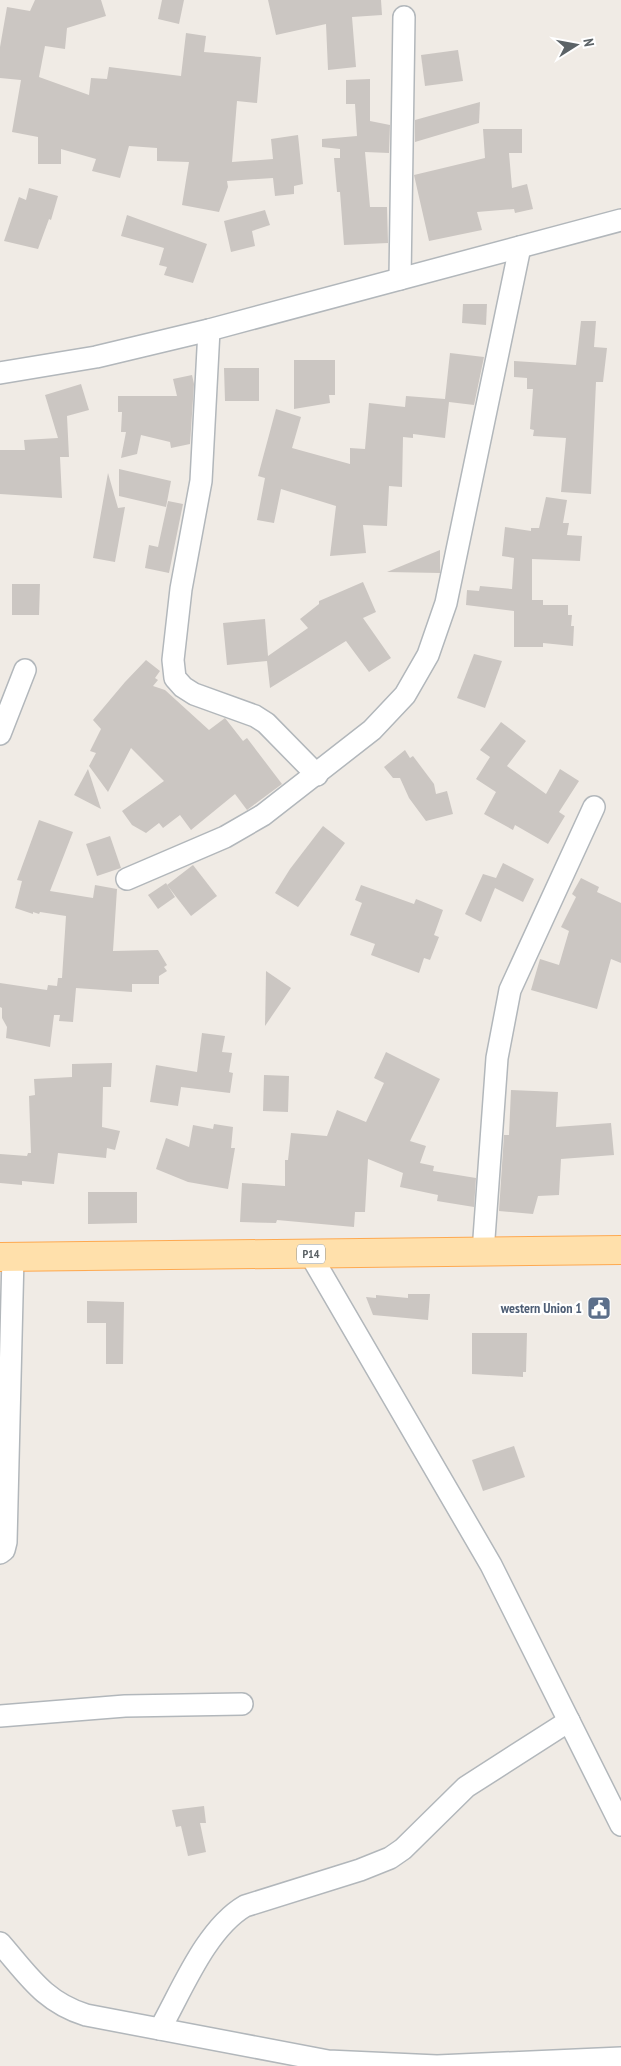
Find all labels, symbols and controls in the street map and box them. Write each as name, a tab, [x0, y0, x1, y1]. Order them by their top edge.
north arrow	[551, 20, 601, 70]
text: N	[579, 37, 598, 48]
road number: P14	[297, 1244, 325, 1264]
public building icon: western Union 1	[586, 1295, 612, 1321]
place label: western Union 1	[500, 1299, 582, 1317]

